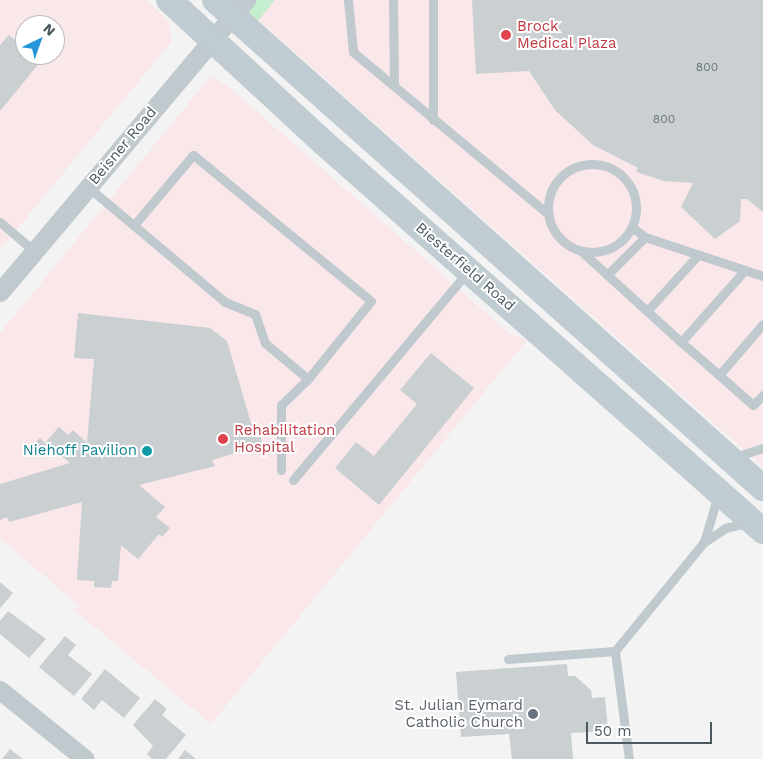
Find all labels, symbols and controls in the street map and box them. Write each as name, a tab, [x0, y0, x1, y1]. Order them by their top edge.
north arrow	[15, 15, 65, 65]
place label: Brock Medical Plaza	[517, 17, 617, 52]
text: N	[40, 20, 59, 39]
marker: Brock Medical Plaza	[499, 28, 513, 42]
house number: 800	[696, 61, 718, 75]
street label: Beisner Road	[85, 103, 161, 189]
house number: 800	[653, 113, 675, 127]
street label: Biesterfield Road	[412, 219, 518, 315]
place label: Rehabilitation Hospital	[234, 421, 335, 456]
marker: Rehabilitation Hospital	[216, 432, 230, 446]
place label: Niehoff Pavilion	[22, 442, 137, 460]
marker: Niehoff Pavilion	[141, 445, 153, 457]
place label: St. Julian Eymard Catholic Church	[394, 696, 523, 731]
marker: St. Julian Eymard Catholic Church	[527, 708, 539, 720]
scale bar	[588, 712, 714, 744]
text: 50 m	[594, 722, 631, 740]

